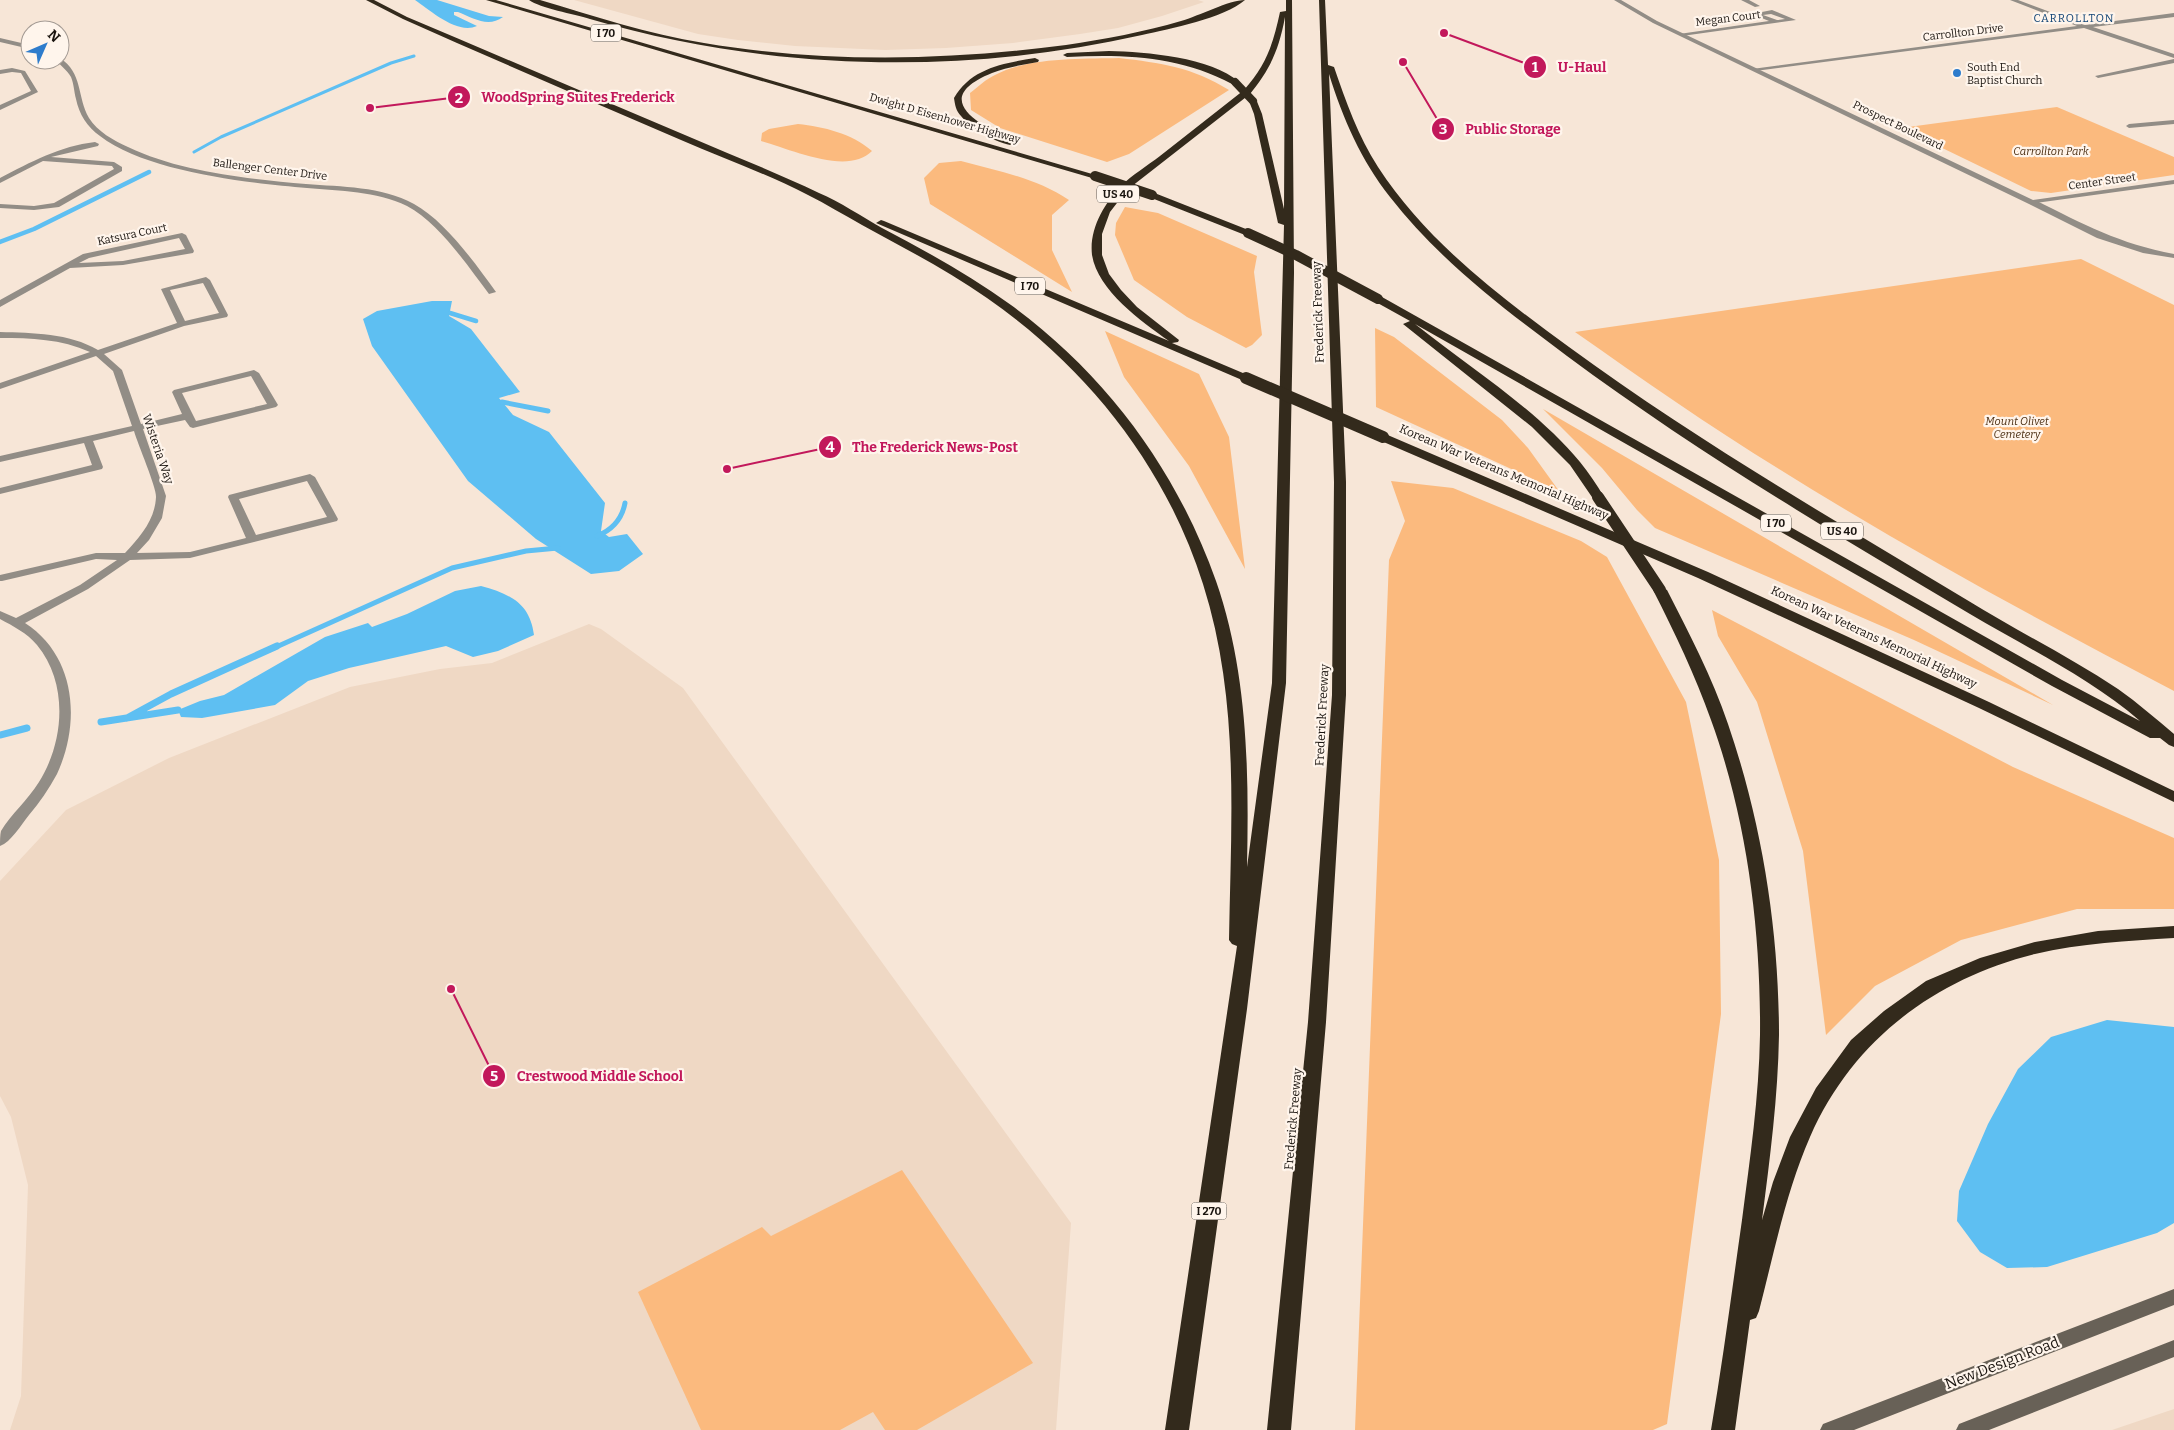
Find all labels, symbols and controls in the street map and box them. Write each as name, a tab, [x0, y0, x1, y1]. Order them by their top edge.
street label: Megan Court	[1695, 8, 1761, 29]
district label: CARROLLTON	[2033, 12, 2115, 25]
north arrow	[20, 20, 70, 70]
street label: Carrollton Drive	[1922, 21, 2004, 44]
road number: I 70	[591, 24, 621, 42]
text: N	[44, 26, 64, 46]
callout: U-Haul	[1522, 53, 1616, 82]
text: 1	[1532, 58, 1539, 76]
text: U-Haul	[1558, 59, 1607, 76]
place label: South End Baptist Church	[1967, 61, 2043, 87]
marker: South End Baptist Church	[1951, 67, 1963, 79]
callout: WoodSpring Suites Frederick	[447, 83, 685, 112]
text: 2	[455, 89, 463, 107]
text: WoodSpring Suites Frederick	[481, 89, 675, 106]
street label: Dwight D Eisenhower Highway	[868, 91, 1022, 146]
street label: Prospect Boulevard	[1851, 98, 1945, 153]
callout: Public Storage	[1431, 115, 1571, 144]
text: 3	[1439, 120, 1447, 138]
text: Public Storage	[1465, 121, 1561, 138]
park label: Carrollton Park	[2013, 145, 2090, 158]
street label: Ballenger Center Drive	[212, 156, 328, 183]
street label: Center Street	[2068, 170, 2137, 193]
road number: US 40	[1097, 185, 1139, 202]
street label: Katsura Court	[96, 221, 168, 248]
street label: Frederick Freeway	[1309, 260, 1327, 363]
road number: I 70	[1015, 278, 1045, 294]
street label: Wisteria Way	[139, 412, 177, 486]
park label: Mount Olivet Cemetery	[1985, 415, 2049, 441]
street label: Korean War Veterans Memorial Highway	[1397, 421, 1611, 523]
callout: The Frederick News-Post	[817, 432, 1028, 461]
text: 4	[825, 438, 835, 456]
text: The Frederick News-Post	[852, 439, 1018, 456]
road number: I 70	[1761, 514, 1791, 532]
road number: US 40	[1821, 522, 1863, 540]
street label: Korean War Veterans Memorial Highway	[1769, 583, 1980, 691]
street label: Frederick Freeway	[1312, 663, 1332, 766]
callout: Crestwood Middle School	[481, 1062, 693, 1091]
text: 5	[490, 1067, 498, 1085]
street label: Frederick Freeway	[1282, 1067, 1304, 1170]
text: Crestwood Middle School	[517, 1068, 684, 1085]
road number: I 270	[1192, 1202, 1226, 1220]
street label: New Design Road	[1942, 1333, 2062, 1393]

